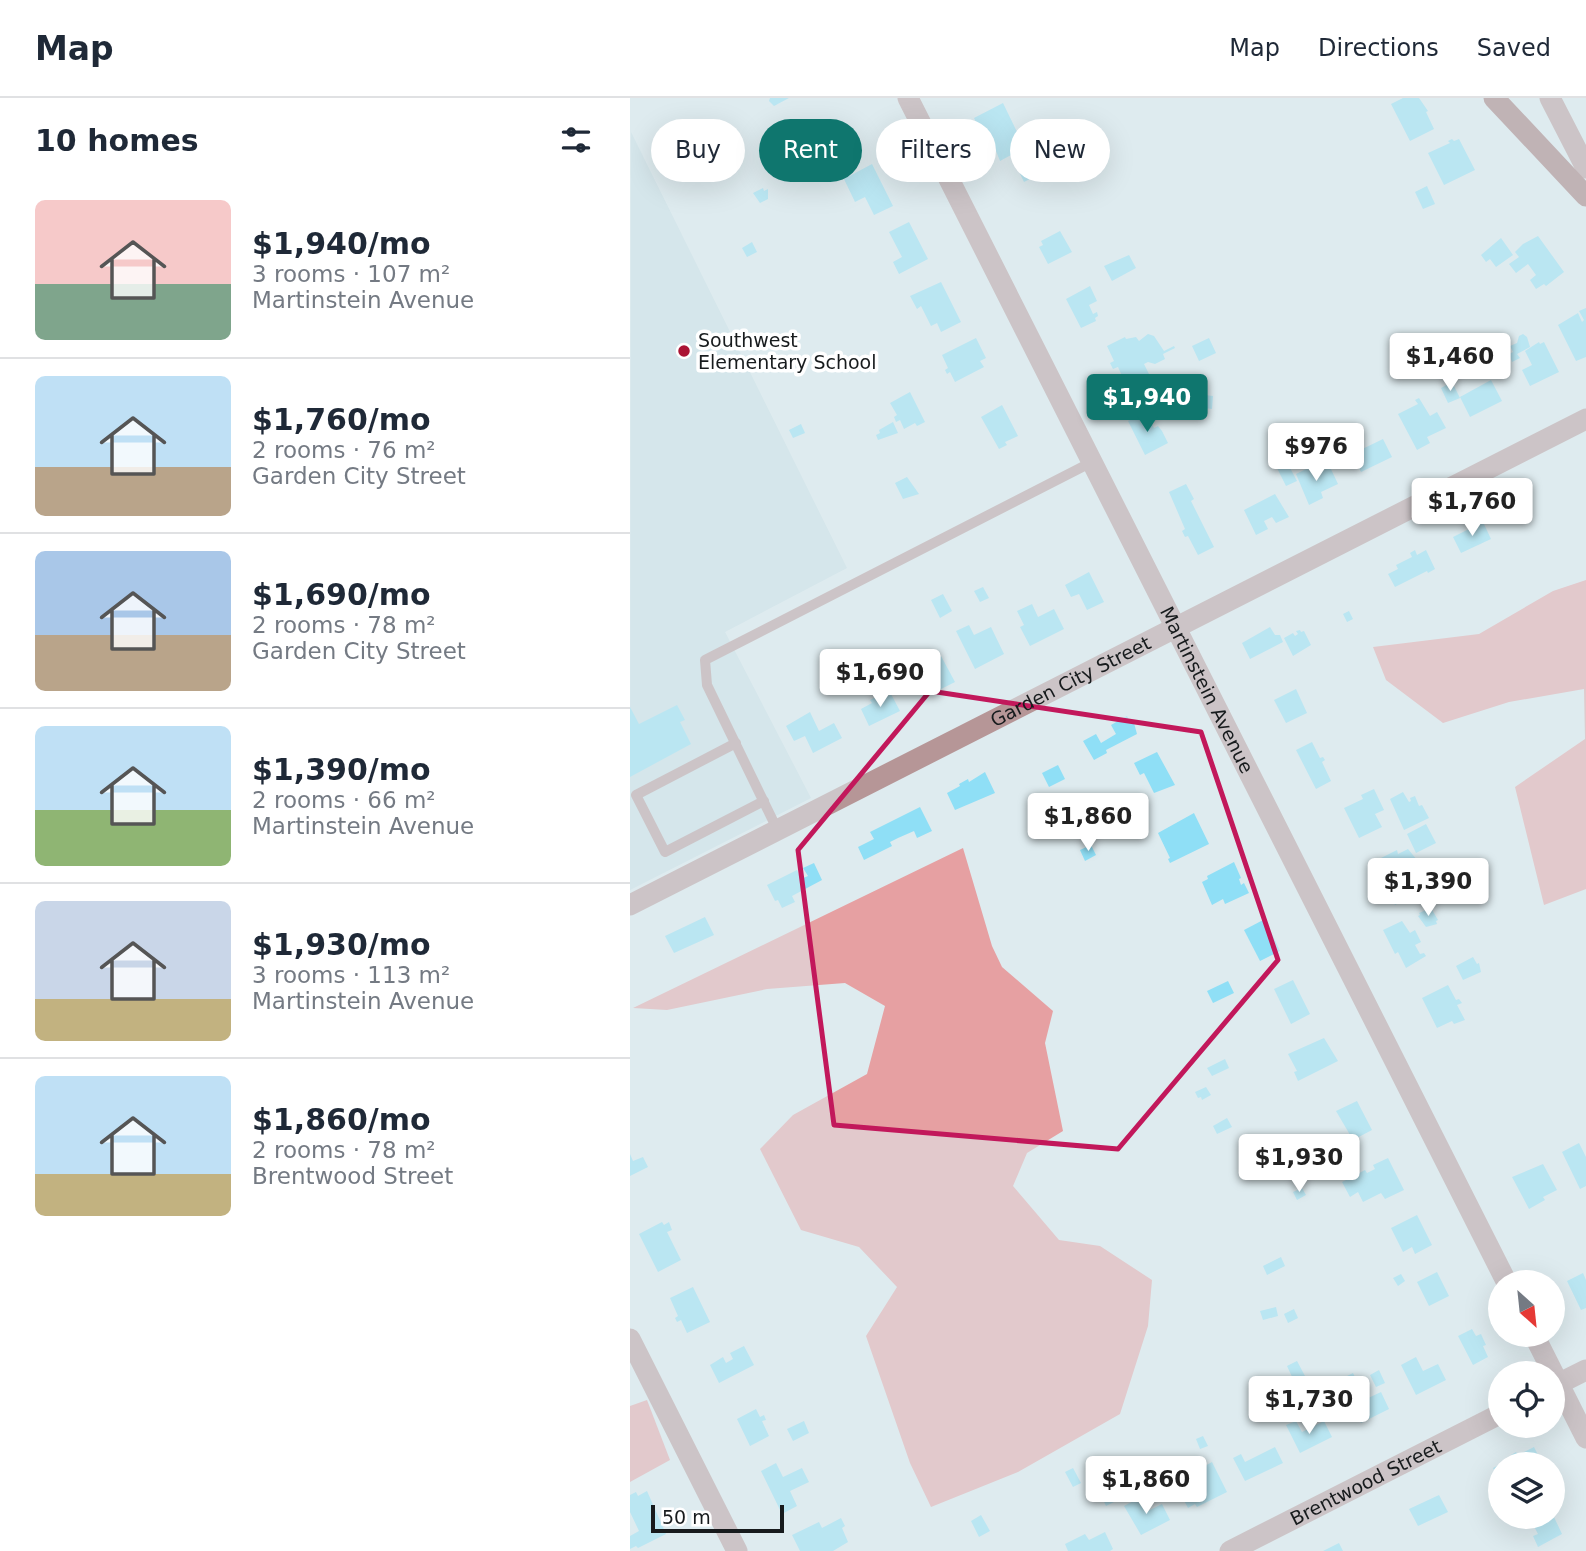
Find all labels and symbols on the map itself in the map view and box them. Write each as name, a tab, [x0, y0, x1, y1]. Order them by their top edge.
place label: Southwest Elementary School	[698, 329, 876, 373]
pin: $1,460	[1393, 334, 1507, 393]
marker: Southwest Elementary School	[676, 343, 692, 359]
pin: $1,940	[1090, 374, 1204, 434]
pin: $976	[1275, 424, 1357, 483]
pin: $1,760	[1415, 478, 1529, 538]
street label: Martinstein Avenue	[1156, 603, 1258, 777]
street label: Garden City Street	[987, 631, 1154, 731]
pin: $1,690	[823, 650, 937, 709]
pin: $1,860	[1031, 794, 1145, 853]
pin: $1,390	[1371, 858, 1485, 918]
pin: $1,930	[1242, 1134, 1356, 1194]
north arrow	[1488, 1270, 1564, 1348]
pin: $1,730	[1252, 1376, 1366, 1436]
street label: Brentwood Street	[1286, 1435, 1445, 1530]
pin: $1,860	[1089, 1456, 1203, 1516]
scale bar	[651, 1502, 784, 1534]

